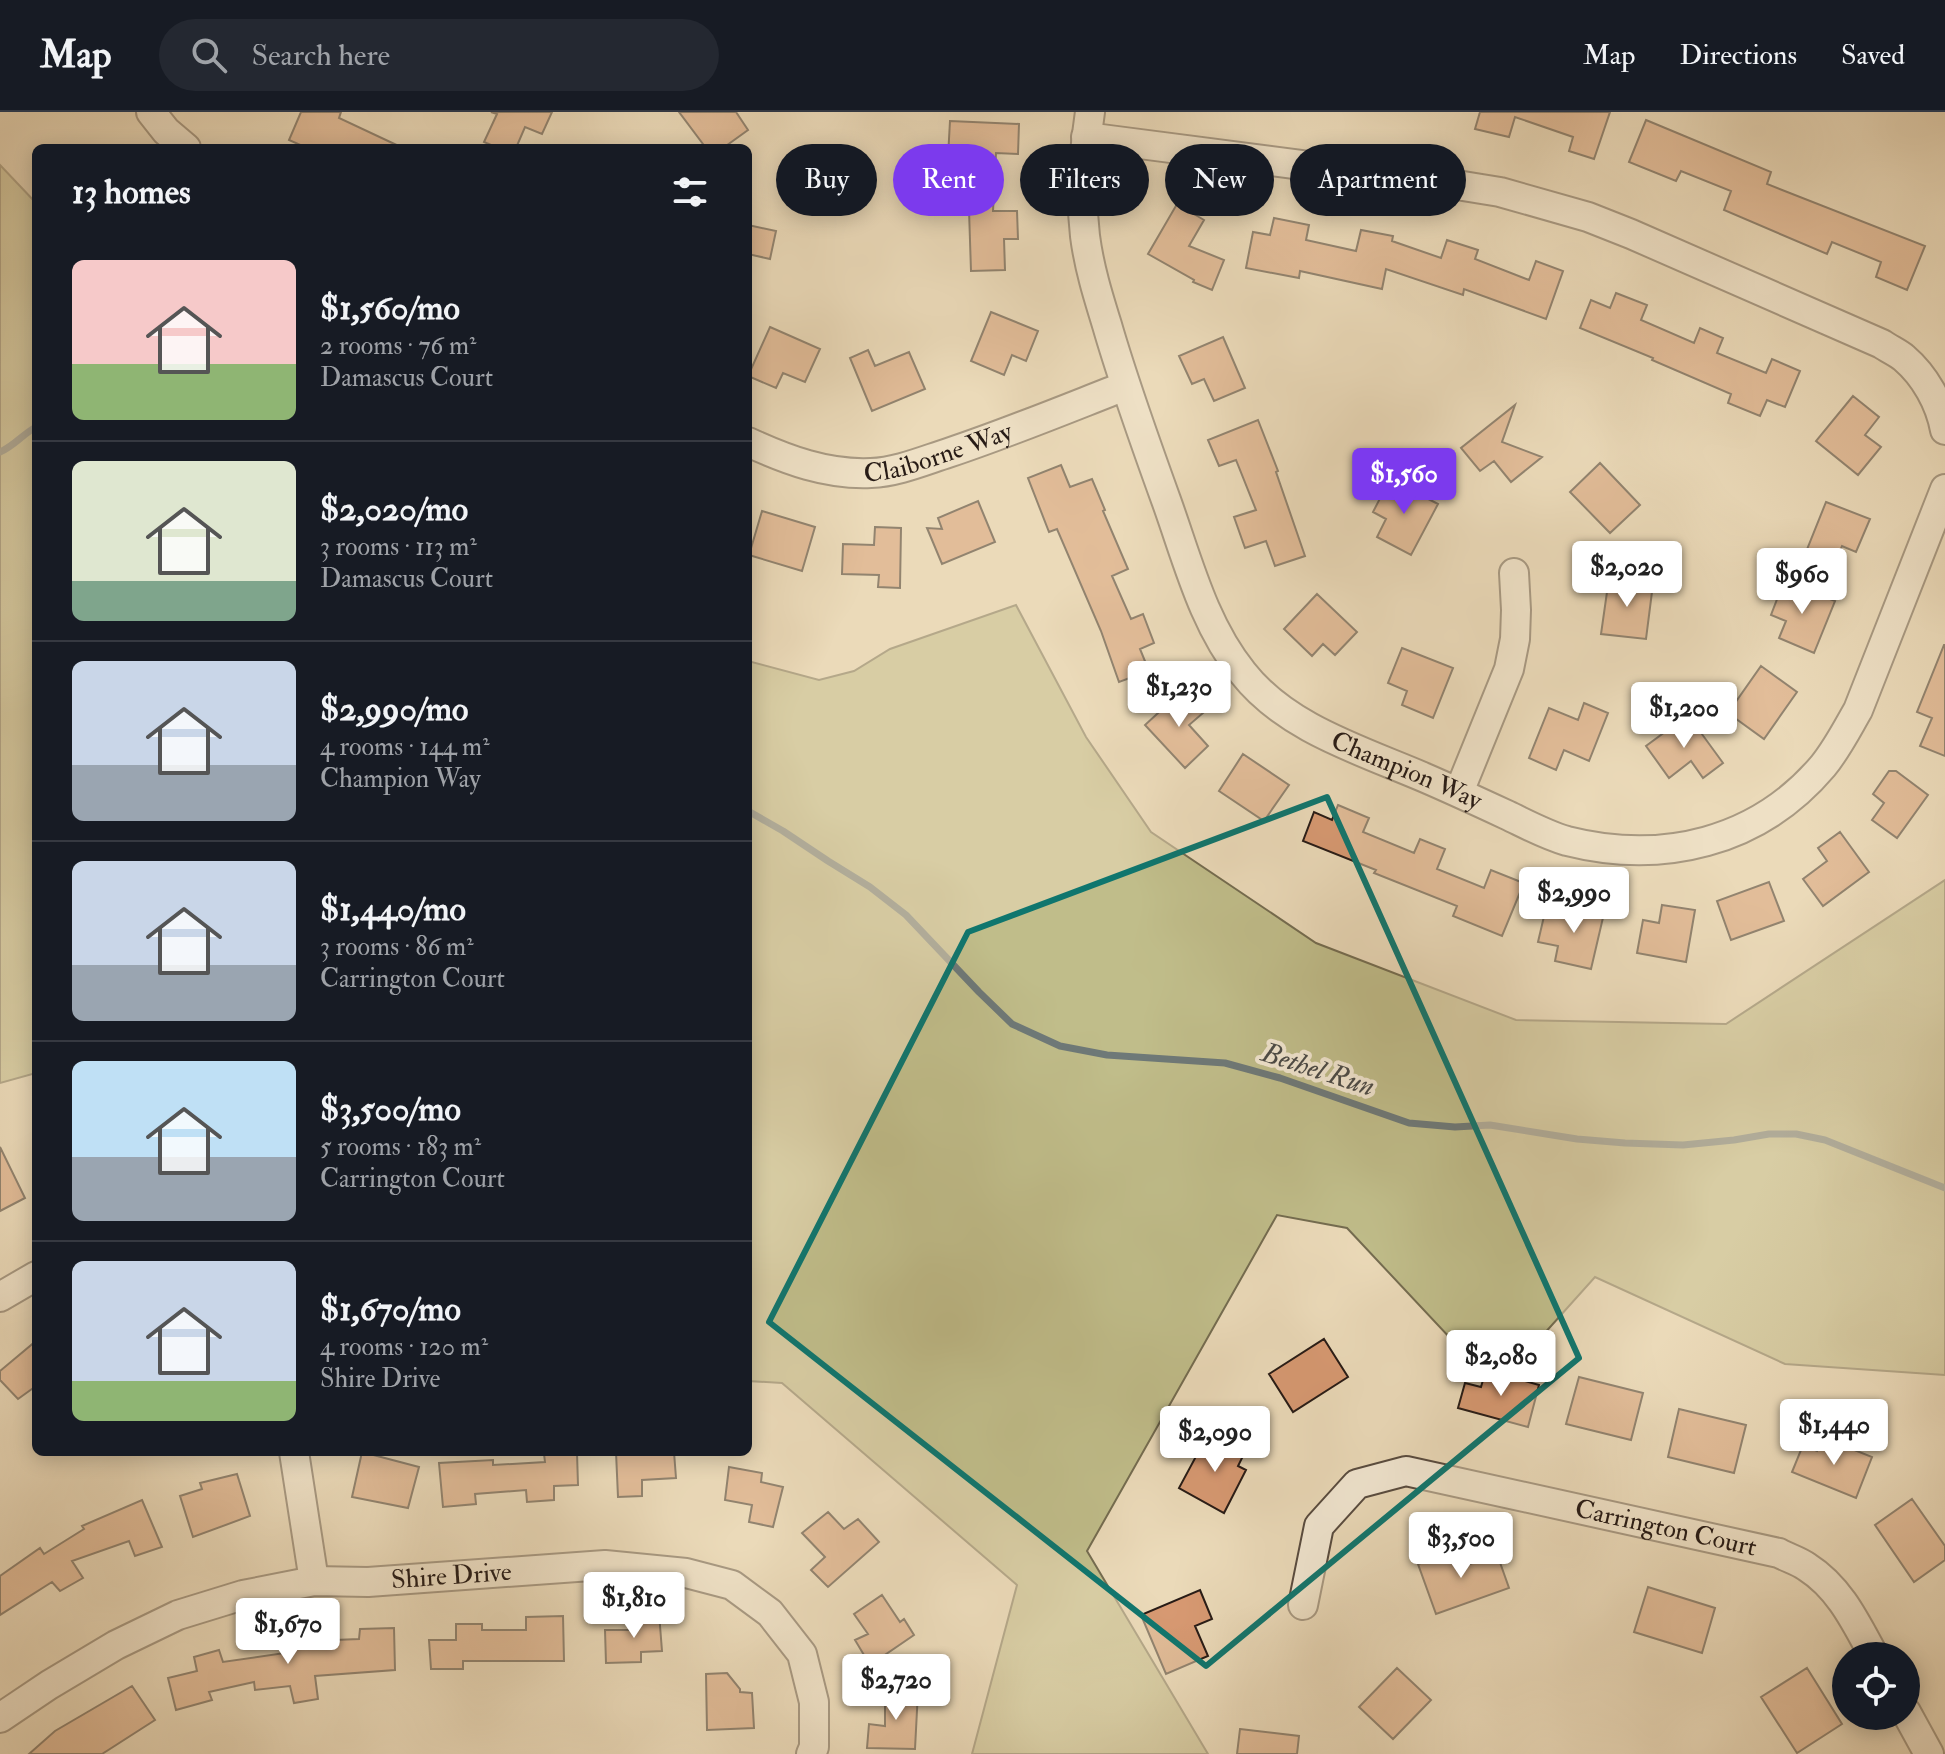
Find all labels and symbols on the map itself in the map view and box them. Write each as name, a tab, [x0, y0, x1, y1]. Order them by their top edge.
street label: Claiborne Way	[863, 415, 1017, 489]
pin: $1,560	[1339, 448, 1469, 516]
pin: $2,020	[1562, 541, 1692, 609]
pin: $960	[1755, 548, 1849, 616]
pin: $1,230	[1114, 661, 1244, 729]
pin: $1,200	[1619, 682, 1749, 750]
street label: Champion Way	[1326, 724, 1487, 817]
pin: $2,990	[1509, 867, 1639, 935]
water label: Bethel Run	[1255, 1035, 1379, 1105]
pin: $2,080	[1436, 1330, 1566, 1398]
pin: $1,440	[1769, 1399, 1899, 1467]
pin: $2,090	[1150, 1406, 1280, 1474]
street label: Carrington Court	[1572, 1493, 1760, 1564]
pin: $3,500	[1396, 1512, 1526, 1580]
street label: Shire Drive	[390, 1556, 513, 1596]
pin: $1,810	[569, 1572, 699, 1640]
pin: $1,670	[223, 1598, 353, 1666]
pin: $2,720	[831, 1654, 961, 1722]

